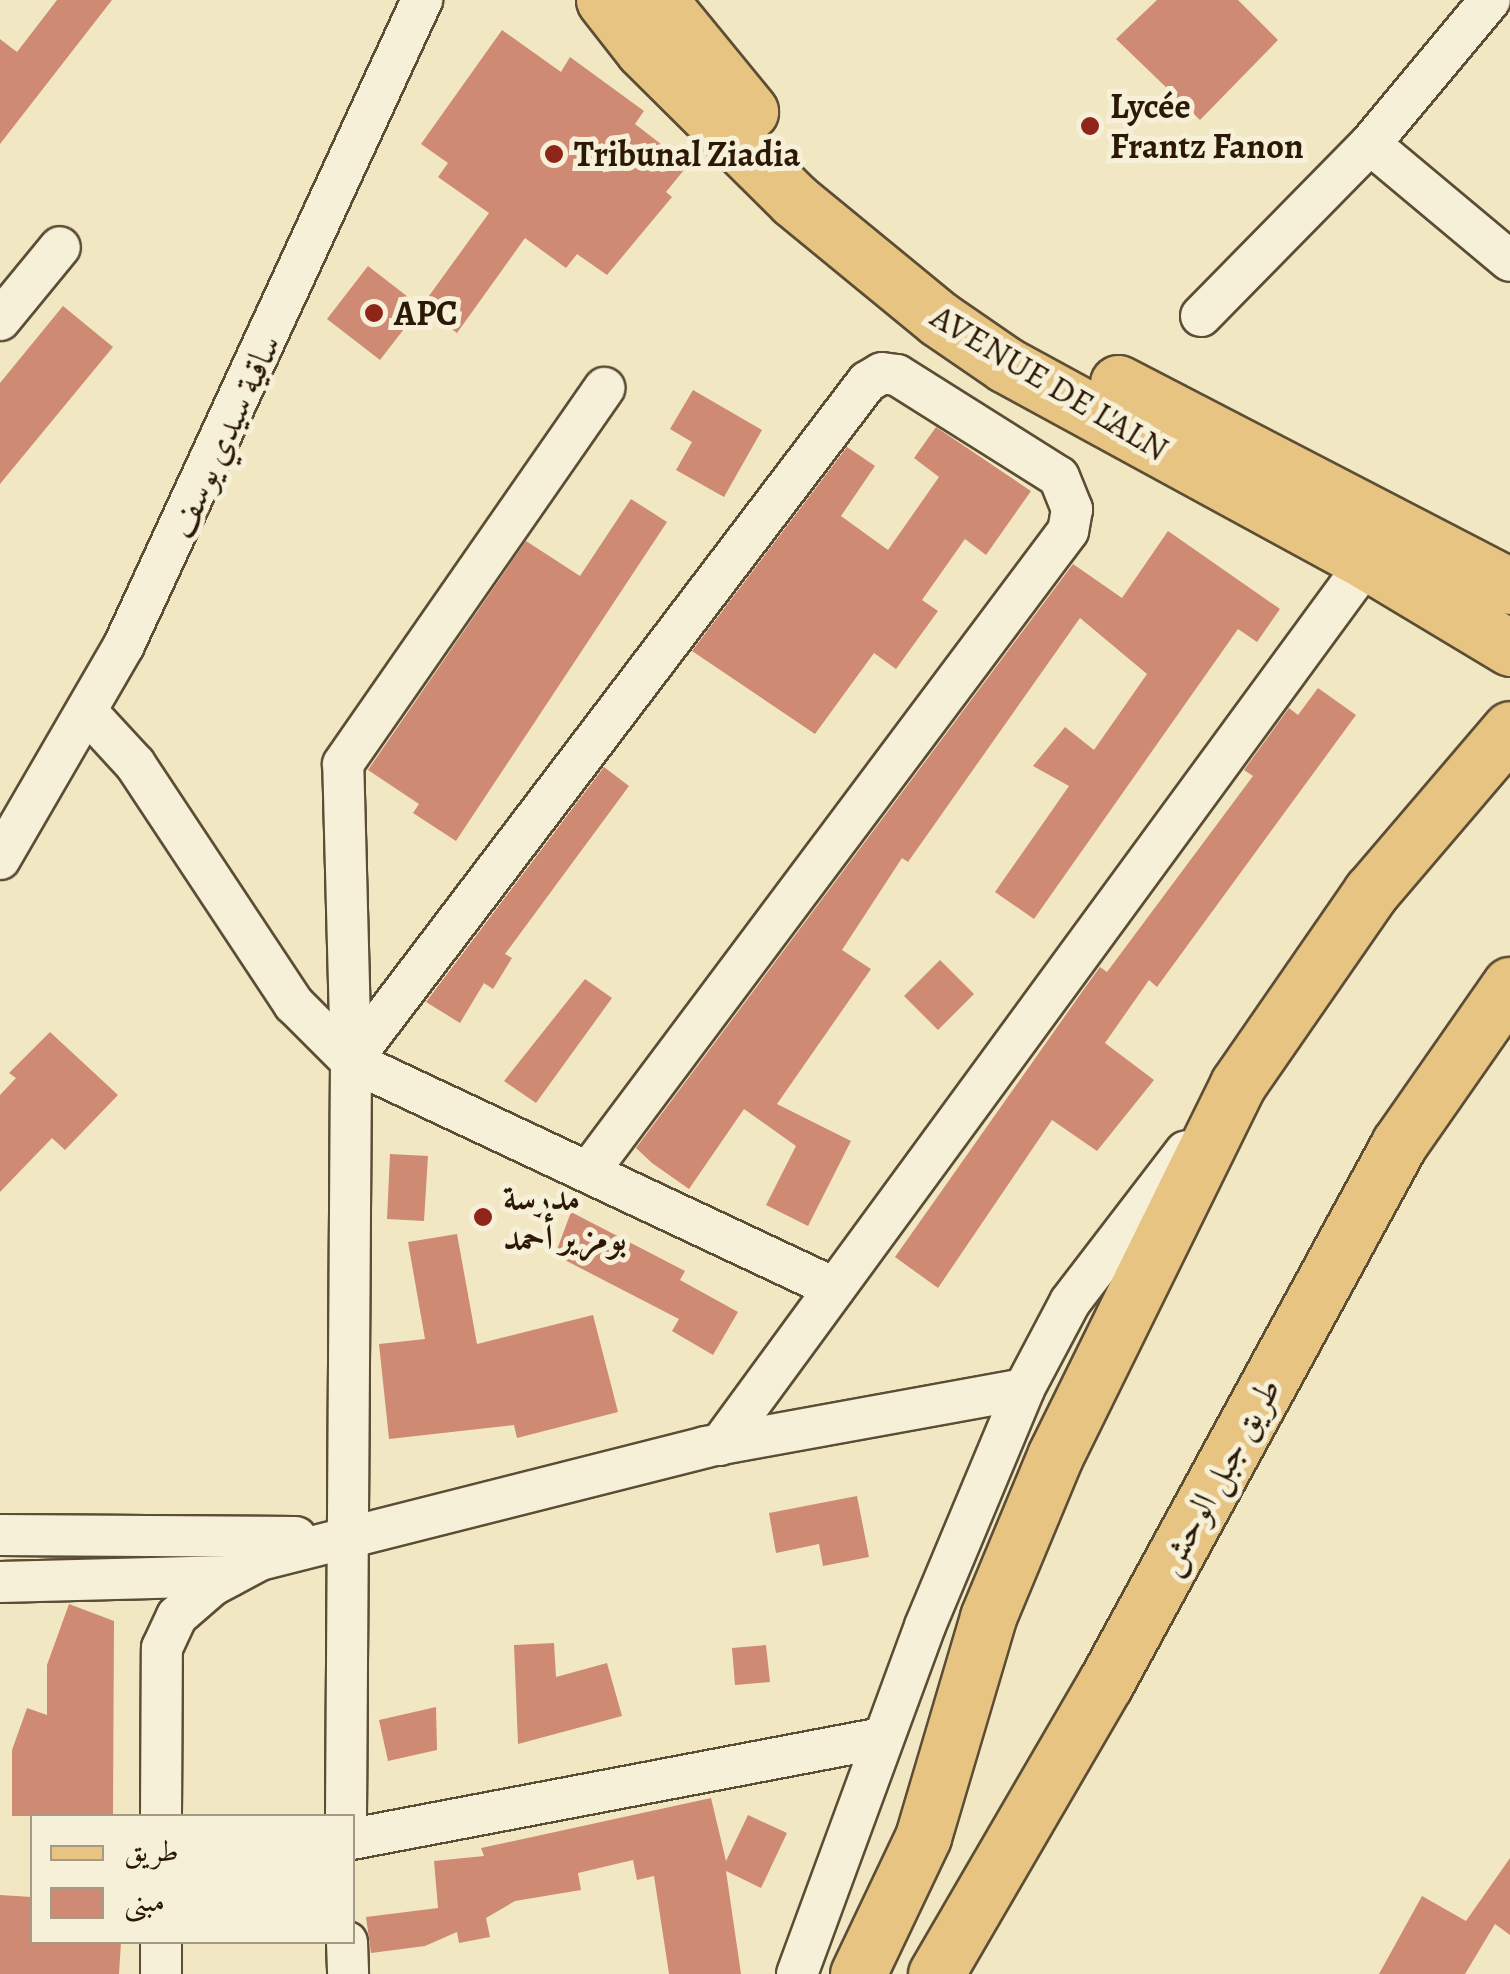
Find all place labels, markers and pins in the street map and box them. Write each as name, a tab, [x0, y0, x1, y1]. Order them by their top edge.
place label: Lycée Frantz Fanon	[1110, 85, 1304, 167]
marker: Lycée Frantz Fanon	[1079, 115, 1101, 137]
place label: Tribunal Ziadia	[574, 133, 800, 175]
marker: Tribunal Ziadia	[543, 143, 565, 165]
place label: APC	[394, 292, 458, 334]
marker: APC	[363, 302, 385, 324]
place label: مدرسة بومزير أحمد	[503, 1176, 627, 1258]
marker: مدرسة بومزير أحمد	[472, 1206, 494, 1228]

